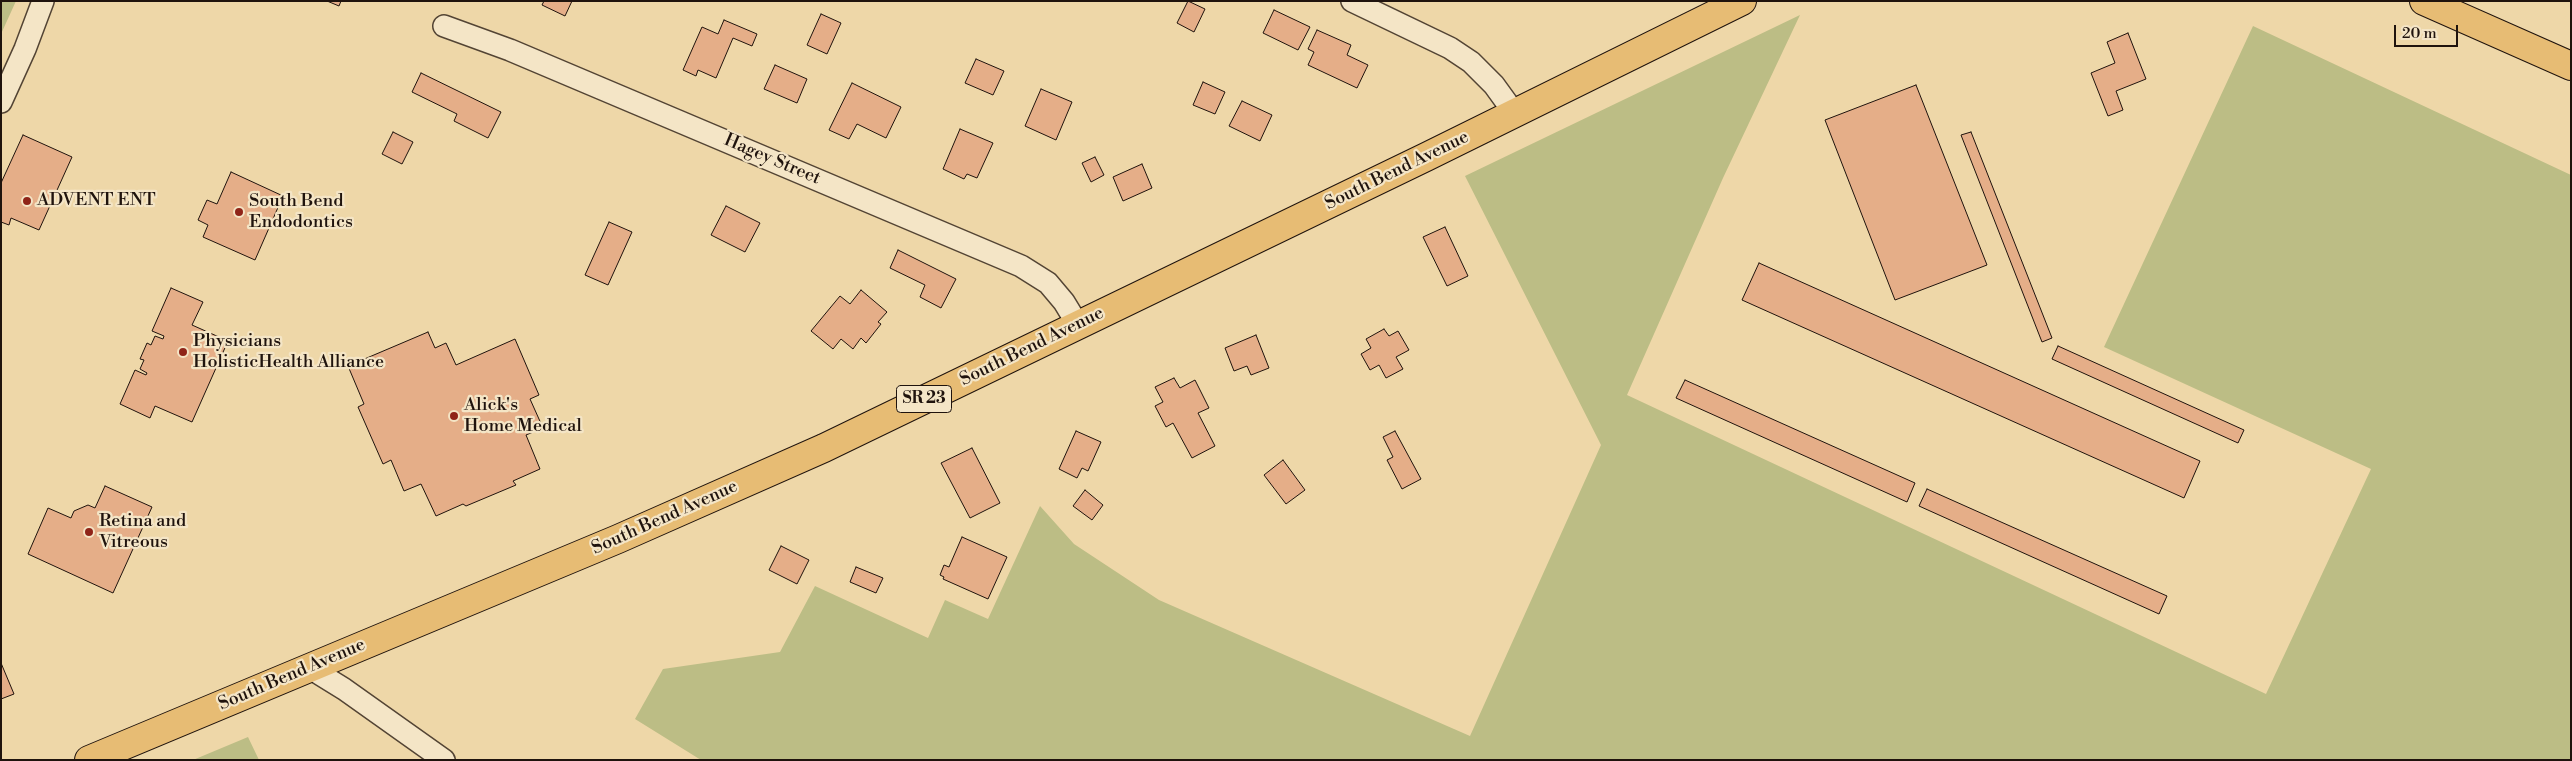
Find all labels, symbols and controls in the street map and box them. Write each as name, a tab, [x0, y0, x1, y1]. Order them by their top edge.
scale bar	[2397, 15, 2461, 47]
text: 20 m	[2402, 24, 2437, 43]
street label: South Bend Avenue	[1322, 127, 1472, 215]
street label: Hagey Street	[720, 130, 824, 190]
place label: ADVENT ENT	[37, 190, 156, 212]
place label: South Bend Endodontics	[249, 191, 353, 233]
marker: ADVENT ENT	[21, 195, 33, 207]
marker: South Bend Endodontics	[233, 206, 245, 218]
street label: South Bend Avenue	[957, 303, 1107, 391]
place label: Physicians HolisticHealth Alliance	[193, 331, 384, 374]
marker: Physicians HolisticHealth Alliance	[177, 346, 189, 358]
road number: SR 23	[896, 386, 952, 412]
place label: Alick's Home Medical	[464, 395, 582, 438]
marker: Alick's Home Medical	[448, 410, 460, 422]
street label: South Bend Avenue	[589, 476, 741, 560]
place label: Retina and Vitreous	[99, 511, 186, 554]
marker: Retina and Vitreous	[83, 526, 95, 538]
street label: South Bend Avenue	[215, 634, 369, 716]

